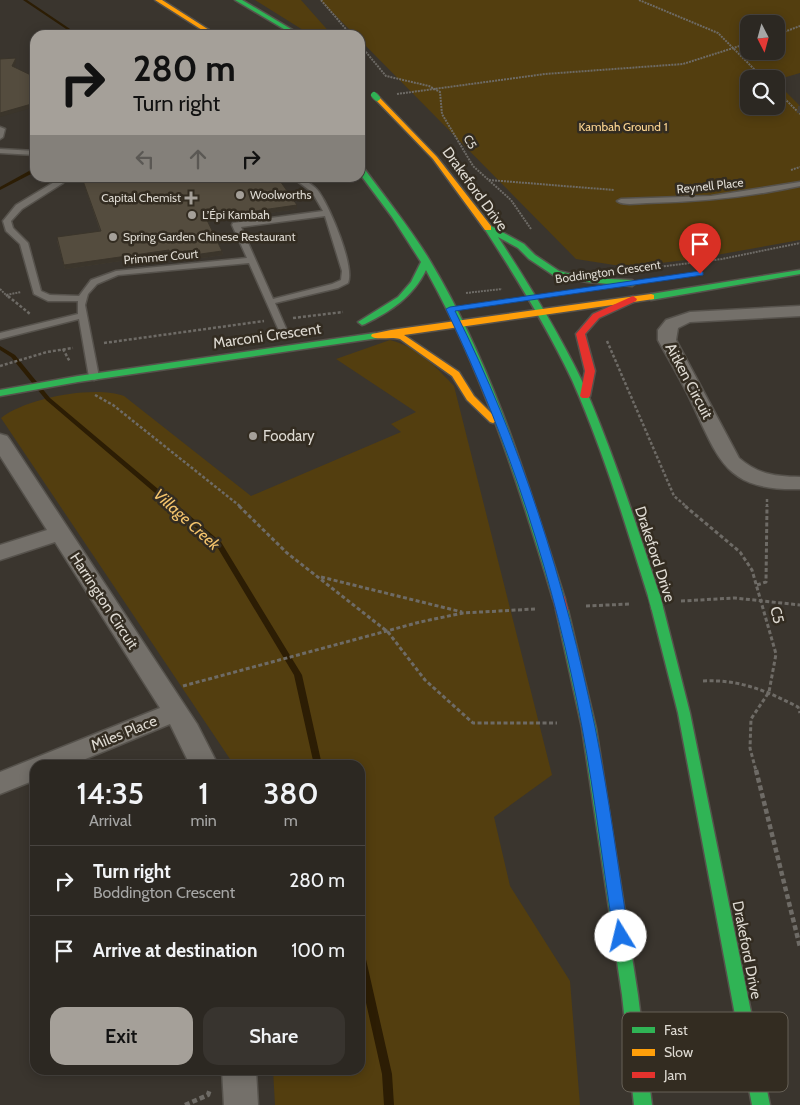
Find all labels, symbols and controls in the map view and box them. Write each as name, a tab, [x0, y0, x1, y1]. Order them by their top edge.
north arrow	[740, 15, 785, 60]
map controls	[740, 15, 785, 115]
text: 280 m	[133, 47, 236, 90]
icon: right	[50, 50, 115, 115]
button: search	[740, 70, 785, 115]
text: Turn right	[133, 90, 220, 117]
park label: Kambah Ground 1	[578, 119, 668, 134]
street label: C5	[460, 132, 480, 152]
street label: Drakeford Drive	[438, 143, 512, 235]
icon: left	[131, 145, 159, 173]
icon: ahead	[184, 145, 212, 173]
icon: right	[237, 145, 265, 173]
street label: Reynell Place	[676, 175, 744, 196]
place label: Woolworths	[250, 187, 311, 202]
marker: Woolworths	[234, 189, 246, 201]
place label: Capital Chemist	[101, 190, 181, 205]
marker: Capital Chemist	[185, 192, 197, 204]
place label: L’Épi Kambah	[202, 207, 270, 222]
marker: L’Épi Kambah	[186, 209, 198, 221]
pin	[679, 223, 721, 274]
place label: Spring Garden Chinese Restaurant	[123, 229, 295, 244]
icon: arrive	[686, 230, 714, 258]
marker: Spring Garden Chinese Restaurant	[107, 231, 119, 243]
street label: Primmer Court	[123, 246, 199, 267]
street label: Boddington Crescent	[554, 257, 662, 286]
street label: Marconi Crescent	[212, 320, 322, 352]
street label: Aitken Circuit	[661, 340, 717, 422]
place label: Foodary	[263, 427, 315, 445]
marker: Foodary	[247, 430, 259, 442]
water label: Village Creek	[150, 485, 224, 555]
street label: Drakeford Drive	[631, 504, 679, 604]
street label: Harrington Circuit	[66, 549, 142, 653]
street label: C5	[766, 604, 788, 626]
street label: Miles Place	[88, 712, 160, 754]
text: 14:35	[76, 775, 144, 812]
text: 1	[198, 775, 209, 812]
text: 380	[263, 775, 319, 812]
text: Arrival	[89, 811, 132, 830]
text: min	[190, 811, 217, 830]
text: m	[284, 811, 298, 830]
text: Turn right	[93, 860, 171, 883]
icon: right	[50, 867, 78, 895]
text: 280 m	[289, 869, 345, 892]
text: Boddington Crescent	[93, 883, 235, 902]
street label: Drakeford Drive	[729, 899, 765, 1001]
position arrow	[594, 909, 646, 961]
icon: arrive	[50, 937, 78, 965]
text: Arrive at destination	[93, 939, 257, 962]
text: 100 m	[291, 939, 345, 962]
button: Exit	[50, 1007, 193, 1065]
button: Share	[203, 1007, 345, 1065]
legend	[622, 1012, 788, 1092]
text: Fast	[664, 1021, 688, 1039]
text: Slow	[664, 1043, 693, 1061]
text: Jam	[663, 1066, 686, 1084]

